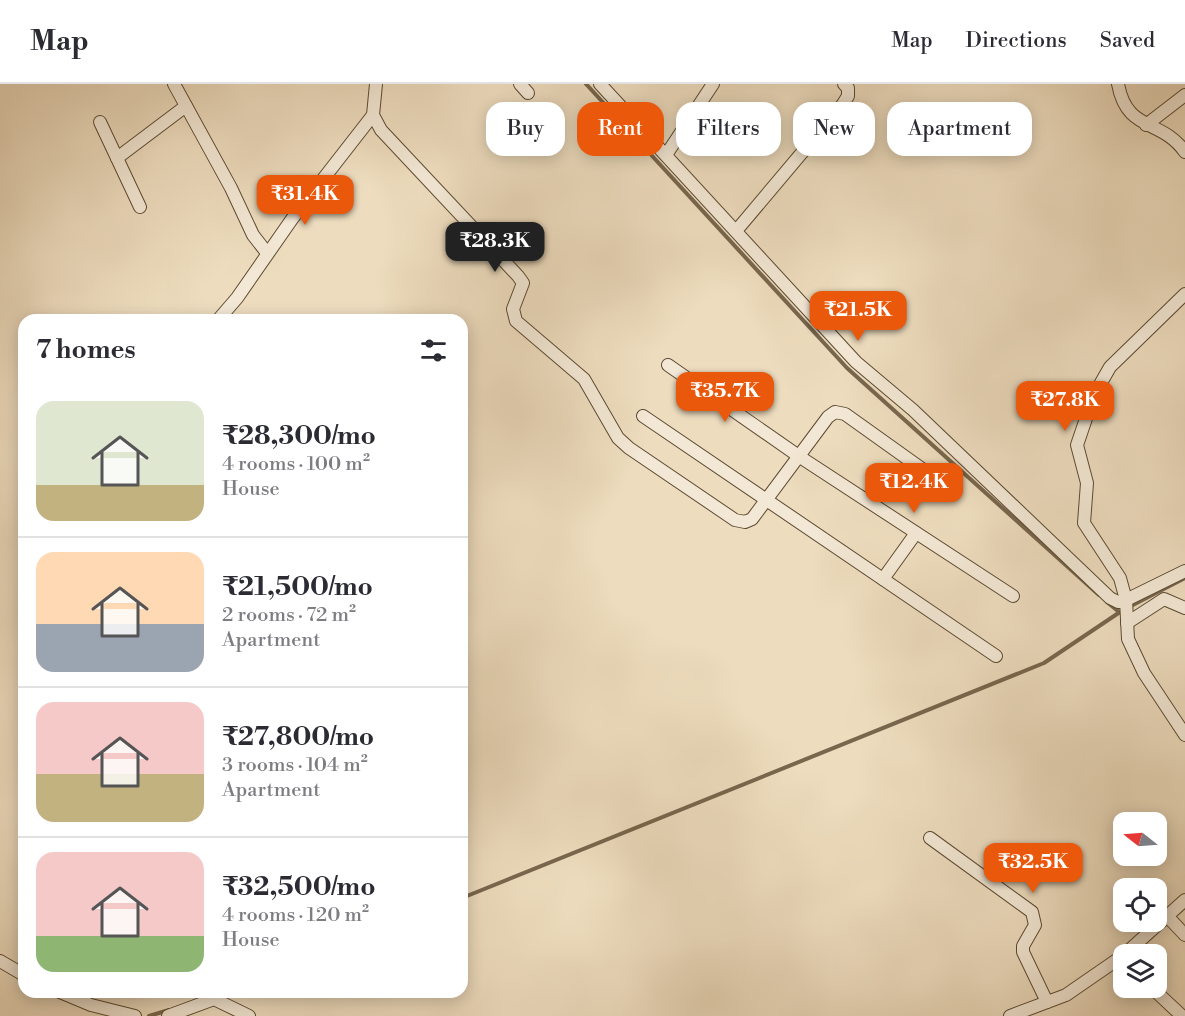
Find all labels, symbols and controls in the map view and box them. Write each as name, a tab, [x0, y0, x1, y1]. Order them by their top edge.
text: Map	[30, 24, 89, 59]
text: Map	[891, 28, 933, 54]
text: Directions	[966, 28, 1067, 54]
text: Saved	[1100, 28, 1155, 54]
chip: Buy	[486, 102, 565, 156]
chip: Rent	[577, 102, 664, 156]
chip: Filters	[676, 102, 781, 156]
chip: New	[793, 102, 875, 156]
chip: Apartment	[887, 102, 1032, 156]
pin: ₹31.4K	[256, 175, 354, 226]
text: ₹31.4K	[271, 182, 339, 207]
pin: ₹28.3K	[446, 222, 544, 273]
text: ₹28.3K	[459, 229, 531, 254]
pin: ₹21.5K	[809, 291, 907, 342]
text: ₹21.5K	[824, 298, 892, 323]
text: 7 homes	[36, 334, 136, 366]
icon: filters	[417, 334, 450, 367]
pin: ₹35.7K	[676, 372, 774, 423]
text: ₹35.7K	[690, 379, 760, 404]
pin: ₹27.8K	[1016, 381, 1114, 432]
text: ₹27.8K	[1030, 388, 1100, 413]
text: ₹28,300/mo	[222, 420, 376, 452]
icon: home	[84, 425, 156, 497]
text: 4 rooms · 100 m²	[222, 452, 370, 477]
pin: ₹12.4K	[865, 463, 963, 514]
text: ₹12.4K	[879, 470, 949, 495]
text: House	[222, 477, 280, 502]
text: ₹21,500/mo	[222, 571, 373, 603]
icon: home	[84, 576, 156, 648]
text: 2 rooms · 72 m²	[222, 603, 356, 628]
text: Apartment	[222, 628, 320, 653]
text: ₹27,800/mo	[222, 721, 374, 753]
icon: home	[84, 726, 156, 798]
text: 3 rooms · 104 m²	[222, 753, 368, 778]
text: Apartment	[222, 778, 320, 803]
north arrow	[1113, 812, 1167, 866]
map controls	[1113, 812, 1167, 998]
pin: ₹32.5K	[984, 843, 1082, 894]
text: ₹32.5K	[998, 850, 1068, 875]
text: ₹32,500/mo	[222, 871, 375, 903]
icon: home	[84, 876, 156, 948]
button: locate	[1113, 878, 1167, 932]
text: 4 rooms · 120 m²	[222, 903, 369, 928]
text: House	[222, 928, 280, 953]
button: layers	[1113, 944, 1167, 998]

